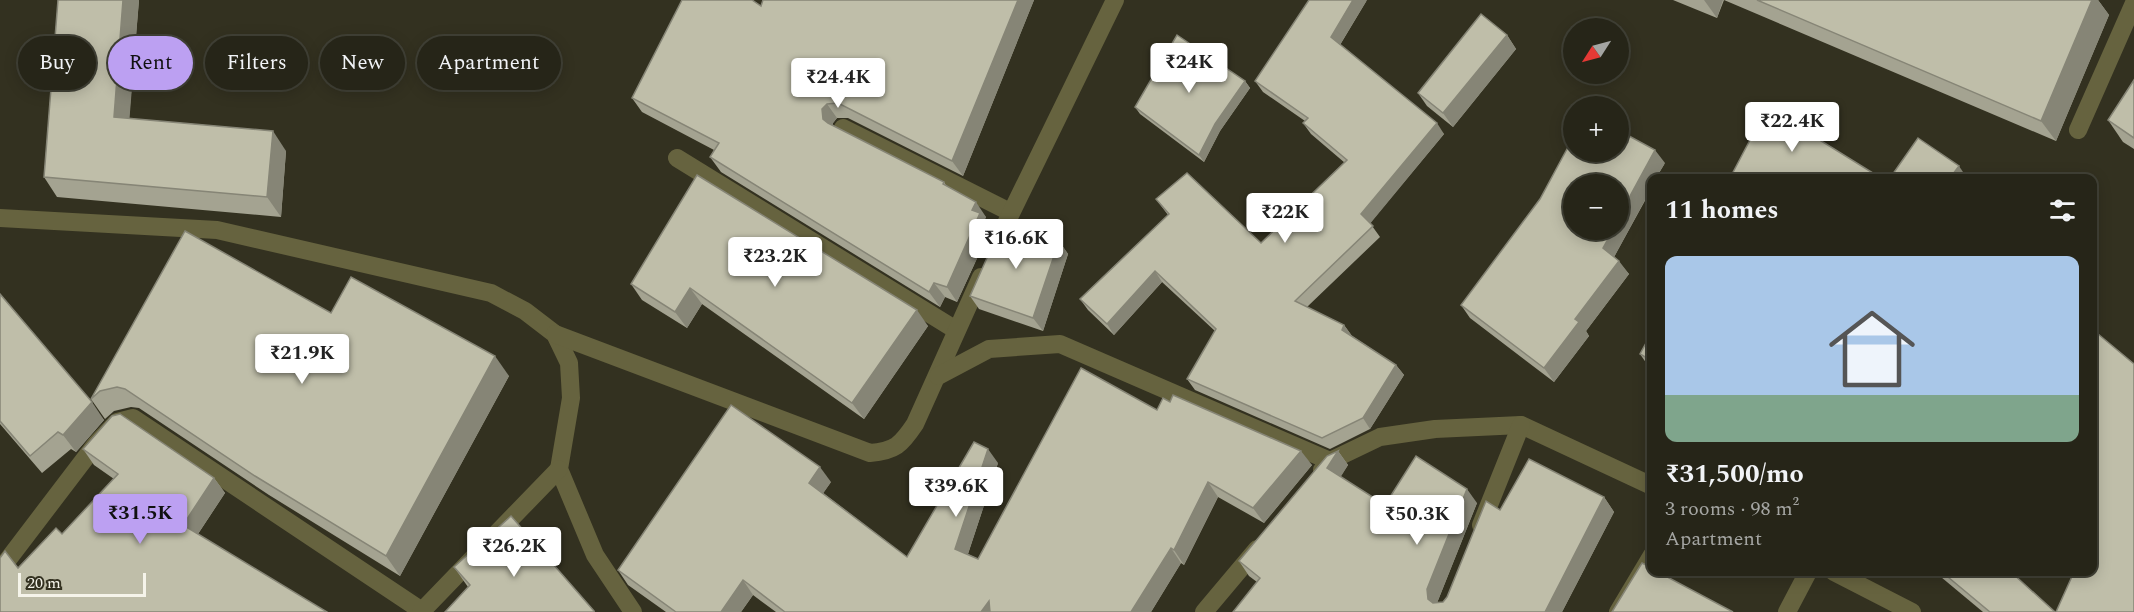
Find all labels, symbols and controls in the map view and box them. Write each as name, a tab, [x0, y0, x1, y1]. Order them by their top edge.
north arrow	[1563, 18, 1629, 84]
map controls	[1563, 18, 1629, 240]
chip: Buy	[18, 36, 96, 90]
chip: Rent	[108, 36, 193, 90]
chip: Filters	[205, 36, 308, 90]
chip: New	[320, 36, 405, 90]
chip: Apartment	[417, 36, 561, 90]
pin: ₹24K	[1153, 43, 1225, 94]
text: ₹24K	[1164, 47, 1214, 77]
pin: ₹24.4K	[789, 58, 887, 109]
text: ₹24.4K	[805, 62, 871, 92]
button: +	[1563, 96, 1629, 162]
pin: ₹22.4K	[1743, 102, 1841, 153]
text: ₹22.4K	[1759, 106, 1825, 136]
button: −	[1563, 174, 1629, 240]
text: 11 homes	[1665, 190, 1779, 230]
pin: ₹22K	[1249, 193, 1321, 244]
icon: filters	[2046, 194, 2079, 227]
text: ₹22K	[1260, 197, 1310, 227]
pin: ₹16.6K	[967, 219, 1065, 270]
text: ₹16.6K	[983, 223, 1049, 253]
pin: ₹23.2K	[726, 237, 824, 288]
text: ₹23.2K	[742, 241, 808, 271]
icon: home	[1818, 295, 1926, 403]
pin: ₹21.9K	[253, 334, 351, 385]
text: ₹21.9K	[269, 338, 335, 368]
text: ₹31,500/mo	[1665, 454, 1804, 494]
pin: ₹39.6K	[907, 467, 1005, 518]
text: ₹39.6K	[923, 471, 989, 501]
pin: ₹31.5K	[91, 494, 189, 545]
text: 3 rooms · 98 m²	[1665, 494, 1799, 524]
pin: ₹50.3K	[1368, 495, 1466, 546]
text: ₹31.5K	[107, 498, 173, 528]
text: ₹50.3K	[1384, 499, 1450, 529]
text: Apartment	[1665, 524, 1762, 554]
pin: ₹26.2K	[465, 527, 563, 578]
text: ₹26.2K	[481, 531, 547, 561]
scale bar	[18, 570, 146, 598]
text: 20 m	[27, 571, 61, 595]

